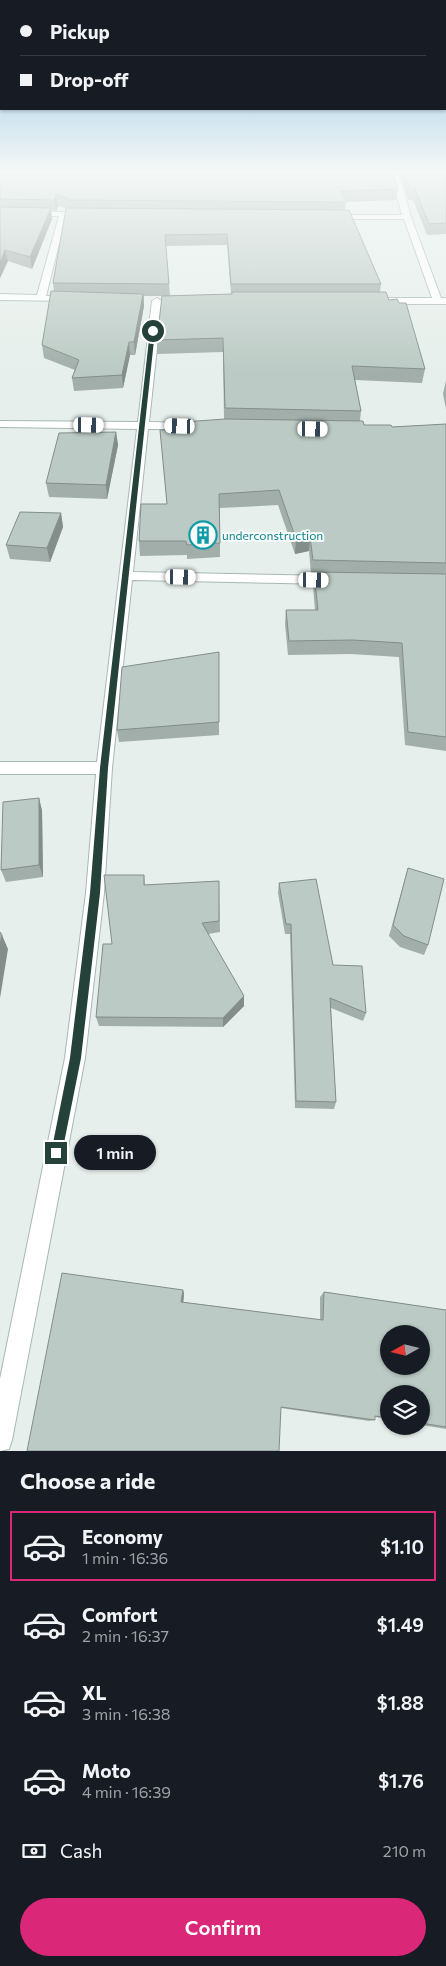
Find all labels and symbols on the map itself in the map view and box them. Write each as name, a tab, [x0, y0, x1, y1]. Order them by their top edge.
route start	[142, 320, 164, 342]
car	[73, 417, 104, 433]
car	[164, 418, 195, 434]
car	[297, 421, 328, 437]
building icon: underconstruction	[188, 520, 218, 550]
place label: underconstruction	[222, 528, 323, 542]
car	[165, 569, 196, 585]
car	[298, 572, 329, 588]
callout: 1 min	[74, 1136, 156, 1170]
route end	[45, 1142, 67, 1164]
north arrow	[380, 1325, 430, 1375]

